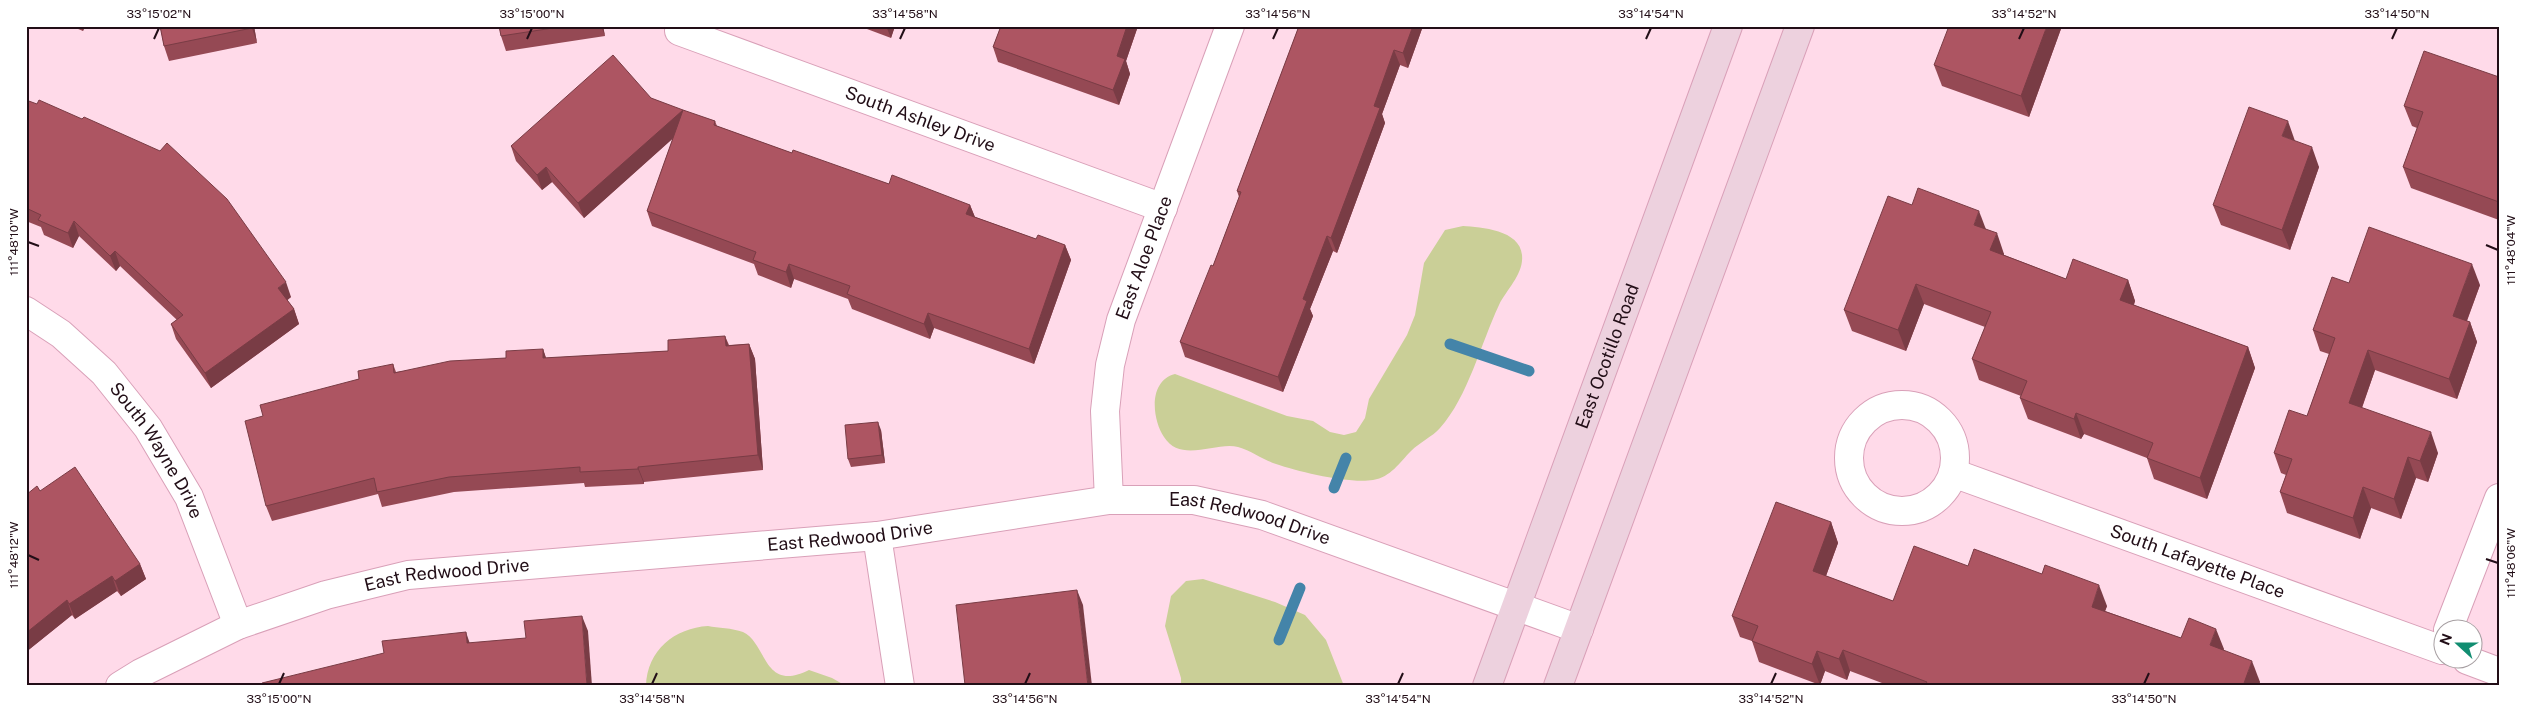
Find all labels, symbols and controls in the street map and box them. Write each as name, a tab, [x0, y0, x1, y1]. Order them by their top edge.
text: 33°15'02"N	[127, 7, 191, 21]
text: 33°15'00"N	[500, 7, 564, 21]
text: 33°14'58"N	[872, 7, 938, 21]
text: 33°14'56"N	[1245, 7, 1311, 21]
text: 33°14'54"N	[1618, 7, 1684, 21]
text: 33°14'52"N	[1992, 7, 2057, 21]
text: 33°14'50"N	[2364, 7, 2430, 21]
street label: South Ashley Drive	[842, 82, 999, 156]
street label: East Aloe Place	[1111, 193, 1176, 322]
text: 111°48'10"W	[7, 208, 21, 276]
text: 111°48'04"W	[2504, 214, 2518, 285]
street label: East Ocotillo Road	[1571, 281, 1643, 431]
street label: South Wayne Drive	[106, 378, 207, 521]
street label: East Redwood Drive	[1169, 488, 1333, 549]
street label: East Redwood Drive	[766, 516, 934, 555]
street label: South Lafayette Place	[2107, 520, 2288, 602]
text: 111°48'12"W	[7, 521, 21, 589]
text: 111°48'06"W	[2504, 528, 2518, 598]
street label: East Redwood Drive	[362, 554, 530, 595]
north arrow	[2432, 620, 2482, 670]
text: N	[2436, 631, 2455, 647]
text: 33°15'00"N	[247, 692, 311, 706]
text: 33°14'58"N	[619, 692, 685, 706]
text: 33°14'56"N	[992, 692, 1058, 706]
text: 33°14'54"N	[1365, 692, 1431, 706]
text: 33°14'52"N	[1739, 692, 1804, 706]
text: 33°14'50"N	[2111, 692, 2177, 706]

